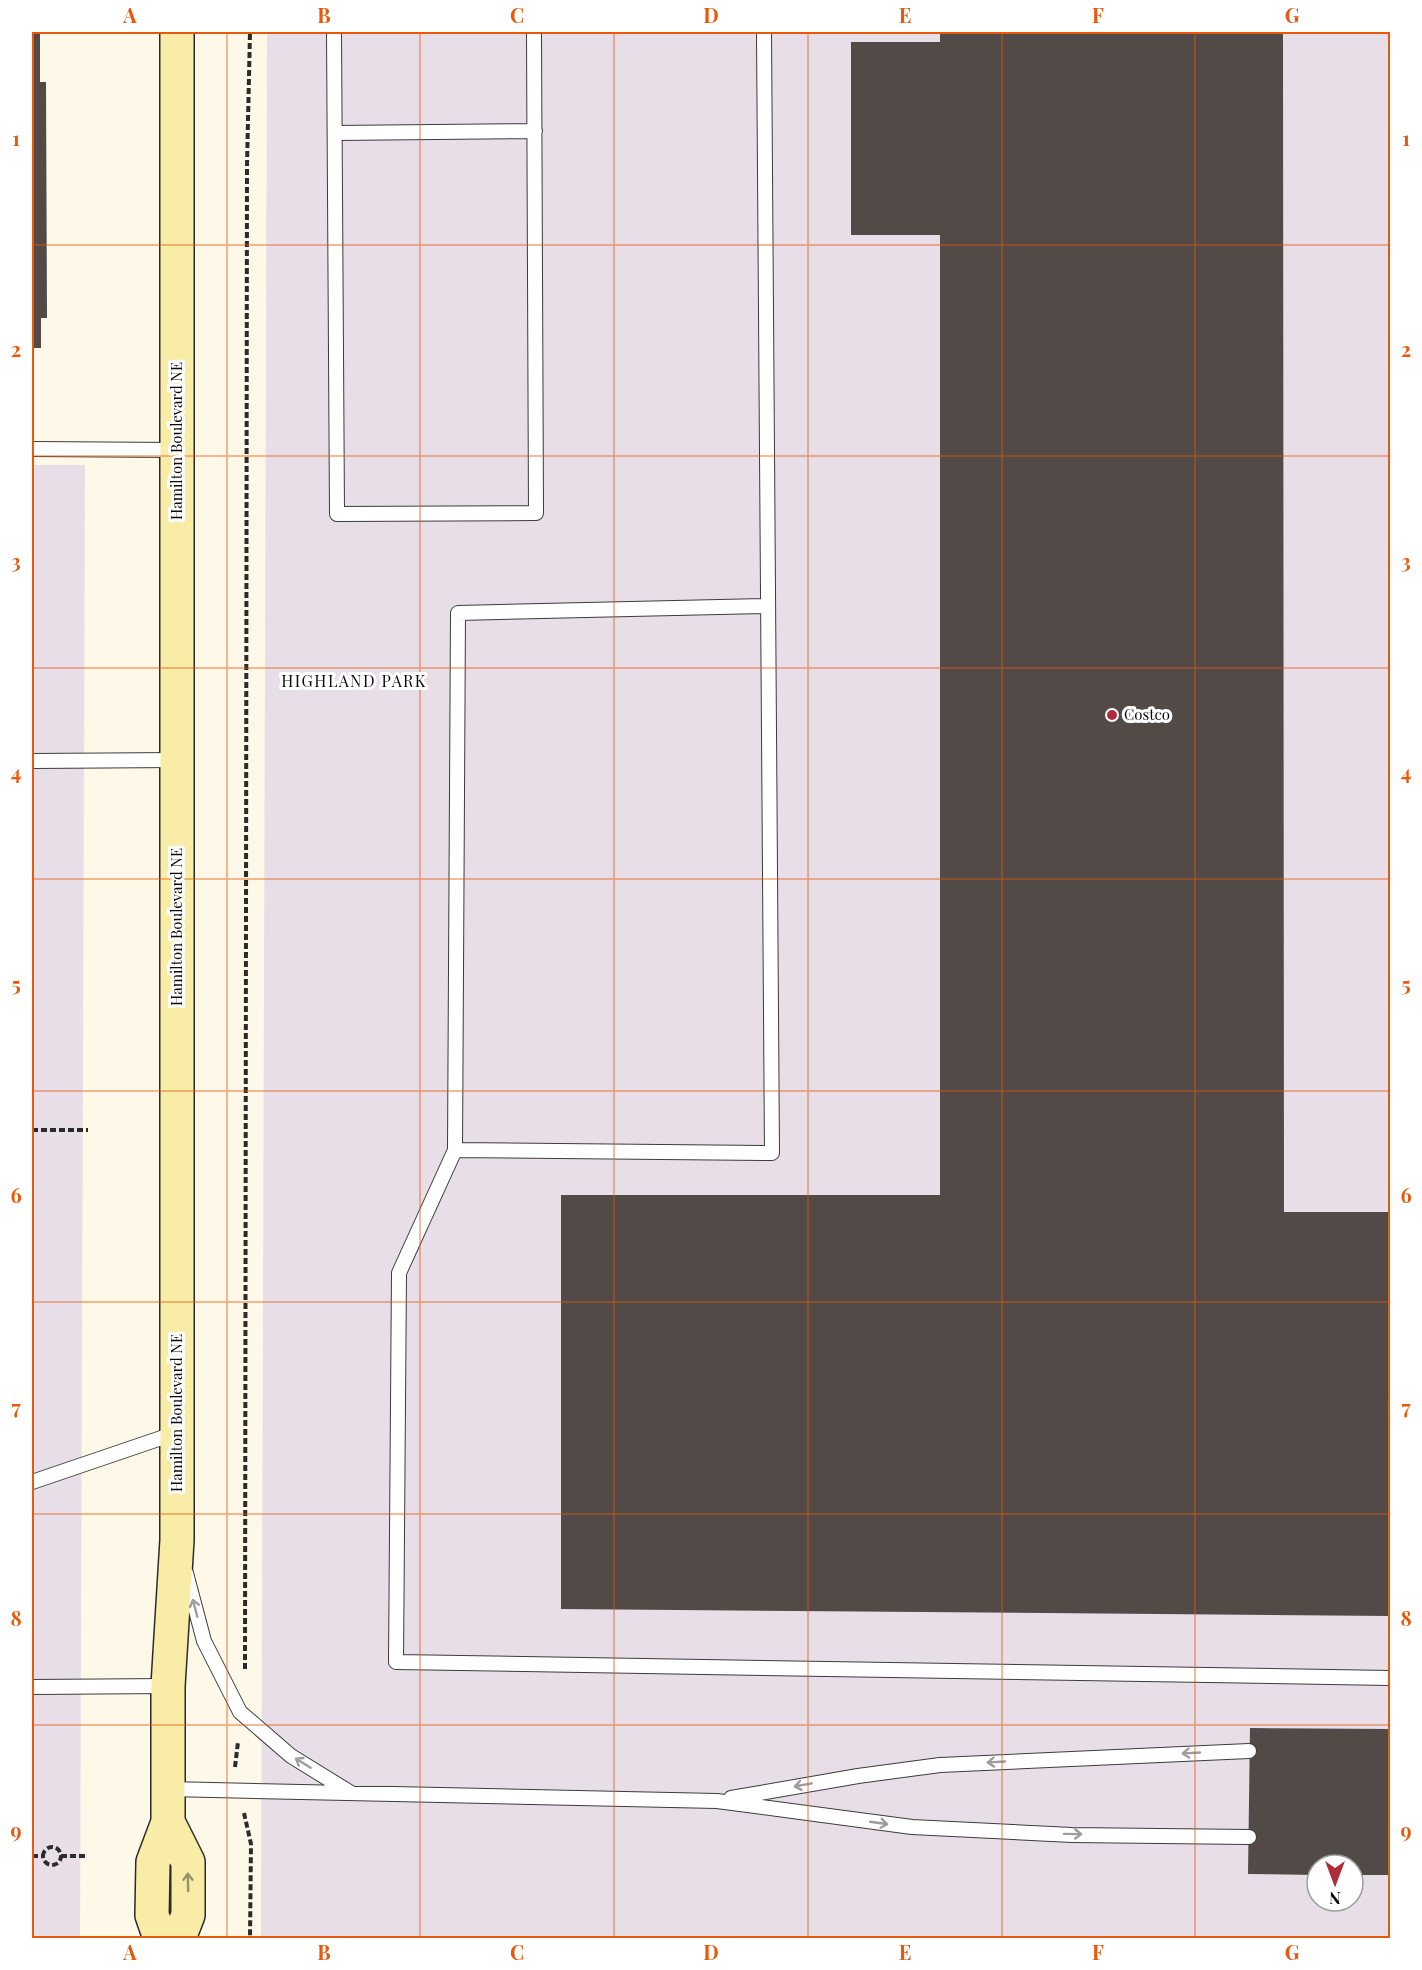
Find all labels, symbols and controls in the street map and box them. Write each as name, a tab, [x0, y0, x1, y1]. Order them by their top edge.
text: A	[122, 1, 137, 28]
text: B	[317, 1, 331, 28]
text: C	[510, 1, 524, 28]
text: D	[703, 1, 719, 28]
text: E	[899, 1, 911, 28]
text: F	[1092, 1, 1104, 28]
text: G	[1285, 1, 1300, 28]
text: 1	[12, 124, 20, 151]
text: 1	[1402, 124, 1410, 151]
text: 2	[11, 335, 21, 362]
text: 2	[1401, 335, 1411, 362]
street label: Hamilton Boulevard NE	[166, 362, 186, 520]
text: 3	[11, 547, 21, 574]
text: 3	[1401, 547, 1411, 574]
district label: HIGHLAND PARK	[281, 670, 427, 691]
place label: Costco	[1124, 704, 1170, 724]
marker: Costco	[1105, 708, 1119, 722]
text: 4	[11, 758, 21, 785]
text: 4	[1401, 758, 1411, 785]
street label: Hamilton Boulevard NE	[166, 848, 186, 1006]
text: 5	[11, 970, 21, 997]
text: 5	[1401, 970, 1411, 997]
text: 6	[10, 1181, 22, 1208]
text: 6	[1400, 1181, 1412, 1208]
street label: Hamilton Boulevard NE	[166, 1334, 186, 1492]
text: 7	[11, 1393, 21, 1420]
text: 7	[1401, 1393, 1411, 1420]
one-way arrow	[189, 1598, 200, 1617]
text: 8	[10, 1604, 22, 1631]
text: 8	[1400, 1604, 1412, 1631]
one-way arrow	[1182, 1748, 1201, 1759]
one-way arrow	[295, 1756, 312, 1768]
one-way arrow	[987, 1757, 1007, 1768]
one-way arrow	[793, 1780, 813, 1791]
text: 9	[10, 1816, 22, 1843]
text: 9	[1400, 1816, 1412, 1843]
one-way arrow	[869, 1818, 888, 1829]
one-way arrow	[1063, 1829, 1083, 1840]
north arrow	[1305, 1853, 1365, 1913]
one-way arrow	[182, 1872, 194, 1892]
text: N	[1329, 1888, 1341, 1909]
text: A	[122, 1938, 137, 1965]
text: B	[317, 1938, 331, 1965]
text: C	[510, 1938, 524, 1965]
text: D	[703, 1938, 719, 1965]
text: E	[899, 1938, 911, 1965]
text: F	[1092, 1938, 1104, 1965]
text: G	[1285, 1938, 1300, 1965]

